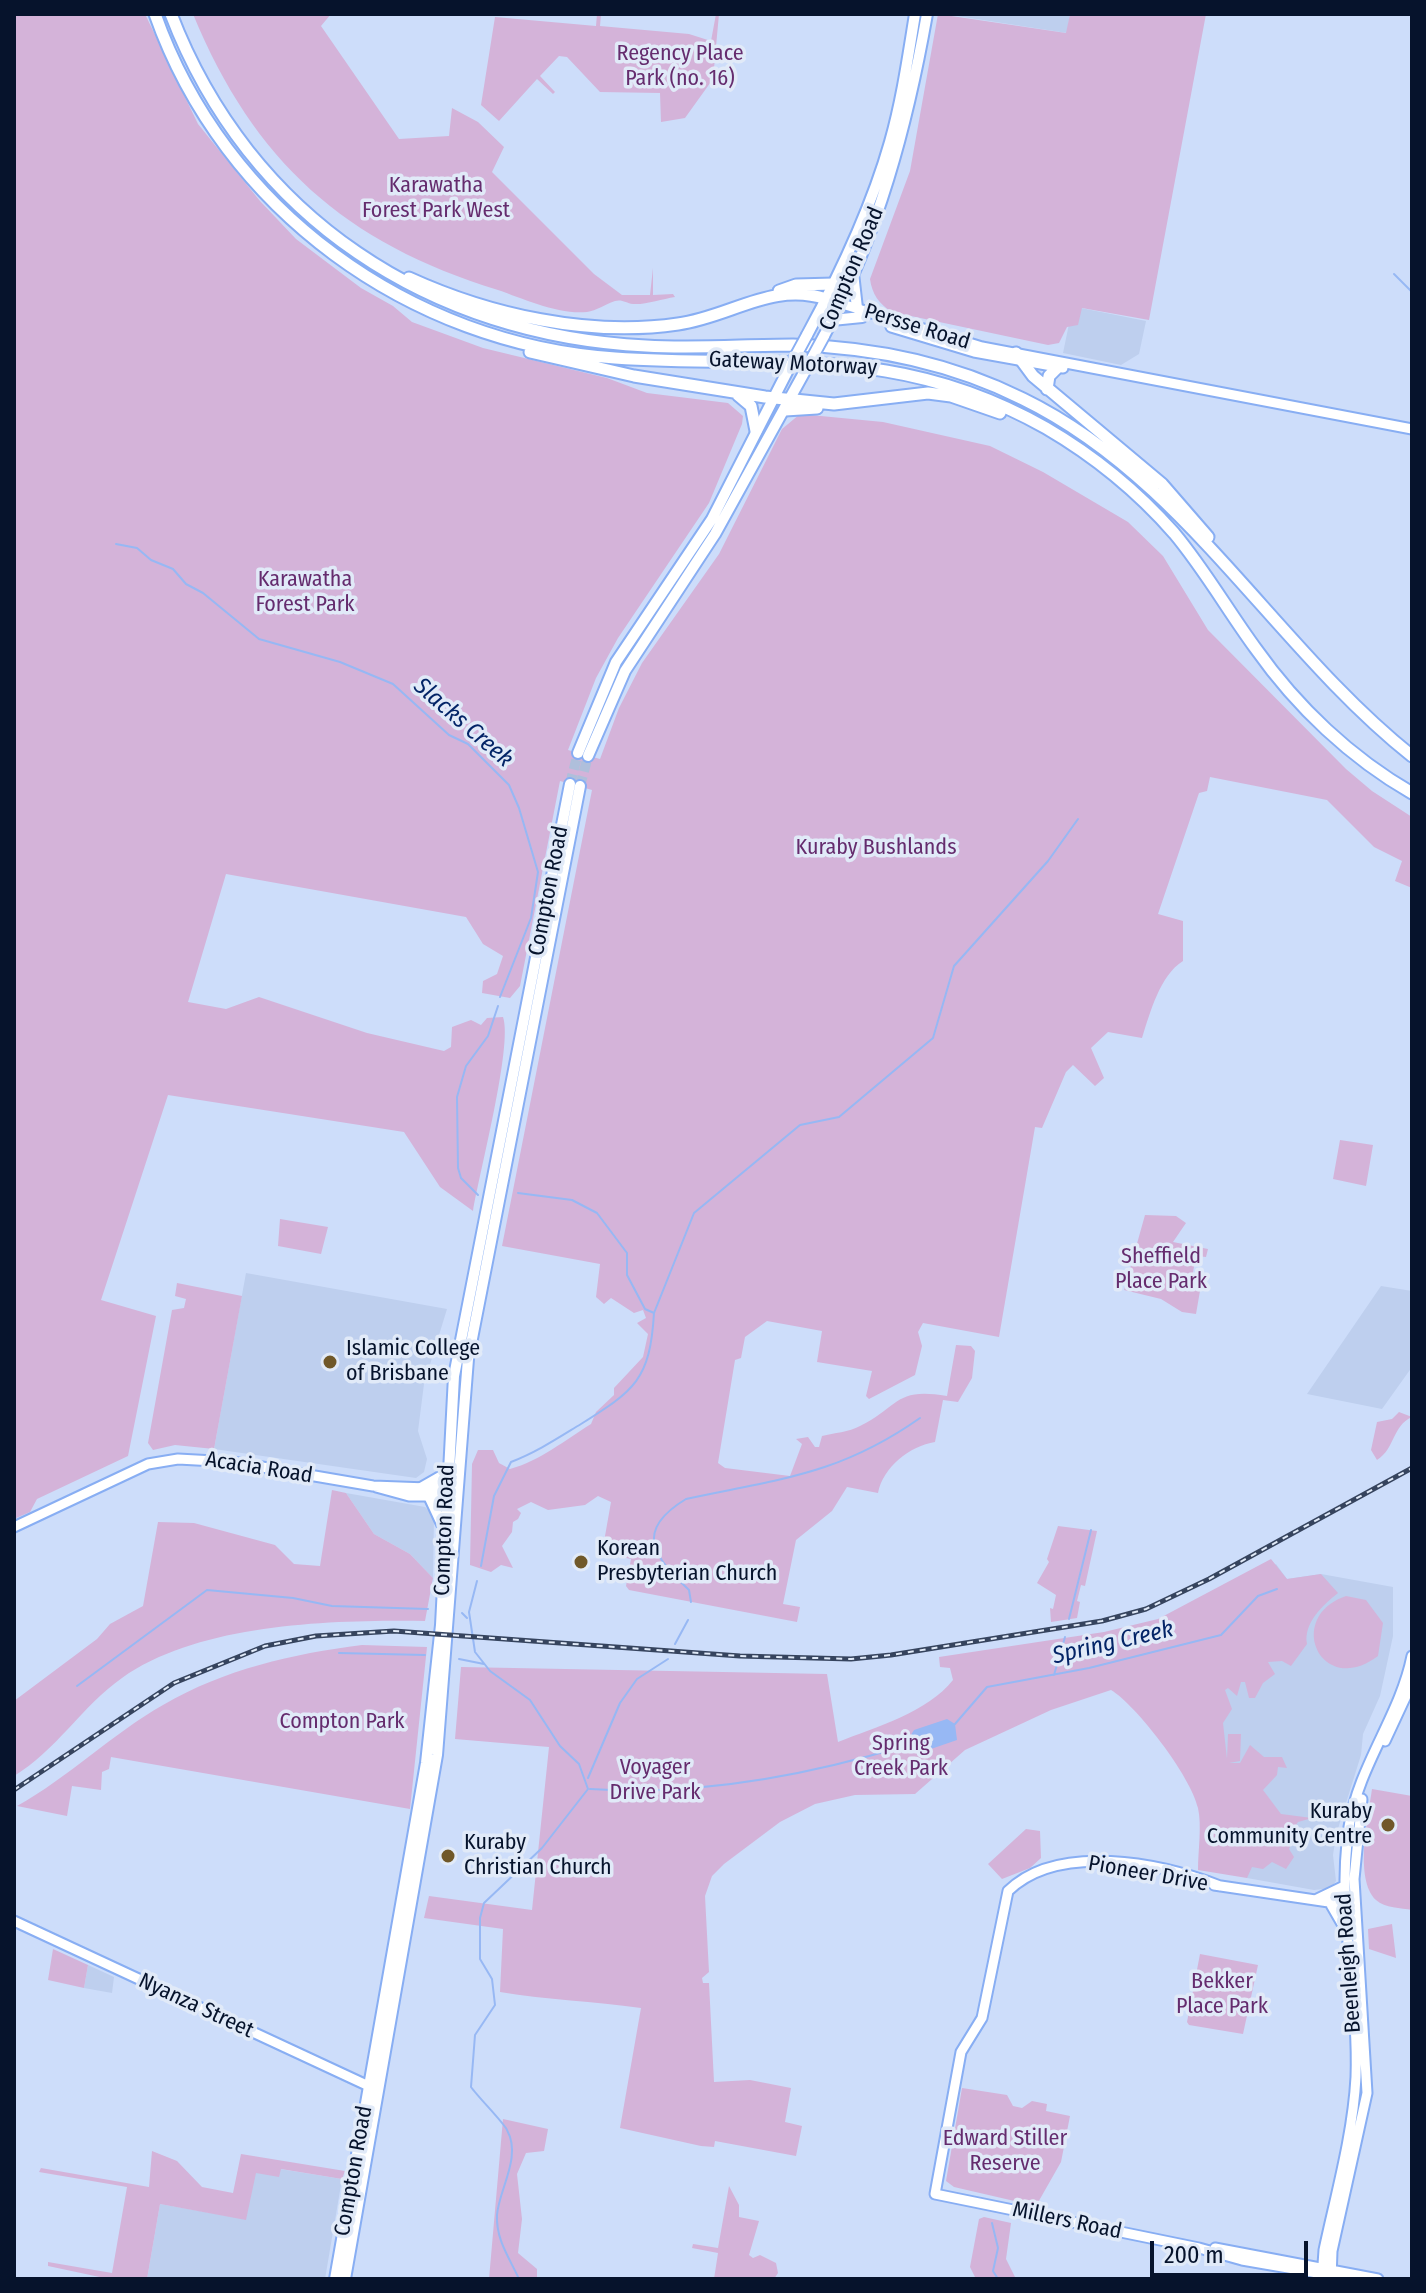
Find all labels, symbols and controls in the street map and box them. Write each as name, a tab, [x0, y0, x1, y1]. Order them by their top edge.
park label: Regency Place Park (no. 16)	[616, 41, 744, 92]
park label: Karawatha Forest Park West	[362, 173, 510, 224]
street label: Compton Road	[814, 203, 890, 335]
street label: Persse Road	[861, 298, 973, 356]
street label: Gateway Motorway	[708, 346, 878, 382]
park label: Karawatha Forest Park	[255, 567, 355, 618]
water label: Slacks Creek	[407, 672, 519, 774]
street label: Compton Road	[523, 824, 575, 958]
park label: Kuraby Bushlands	[795, 835, 957, 861]
park label: Sheffield Place Park	[1115, 1244, 1207, 1296]
place label: Islamic College of Brisbane	[346, 1336, 480, 1388]
marker: Islamic College of Brisbane	[321, 1353, 339, 1371]
street label: Acacia Road	[204, 1447, 314, 1489]
street label: Compton Road	[430, 1464, 460, 1596]
place label: Korean Presbyterian Church	[597, 1536, 777, 1588]
marker: Korean Presbyterian Church	[572, 1553, 590, 1571]
water label: Spring Creek	[1050, 1615, 1176, 1671]
park label: Compton Park	[279, 1709, 405, 1735]
park label: Spring Creek Park	[854, 1731, 948, 1782]
park label: Voyager Drive Park	[610, 1755, 700, 1806]
place label: Kuraby Community Centre	[1207, 1799, 1372, 1850]
marker: Kuraby Community Centre	[1379, 1816, 1397, 1834]
place label: Kuraby Christian Church	[464, 1830, 612, 1882]
marker: Kuraby Christian Church	[439, 1847, 457, 1865]
street label: Pioneer Drive	[1086, 1850, 1210, 1898]
street label: Beenleigh Road	[1331, 1892, 1367, 2034]
street label: Nyanza Street	[134, 1968, 258, 2044]
park label: Bekker Place Park	[1176, 1969, 1268, 2020]
street label: Compton Road	[330, 2104, 378, 2238]
park label: Edward Stiller Reserve	[943, 2126, 1067, 2178]
street label: Millers Road	[1010, 2197, 1124, 2245]
scale bar	[1154, 2225, 1312, 2275]
text: 200 m	[1164, 2241, 1224, 2269]

